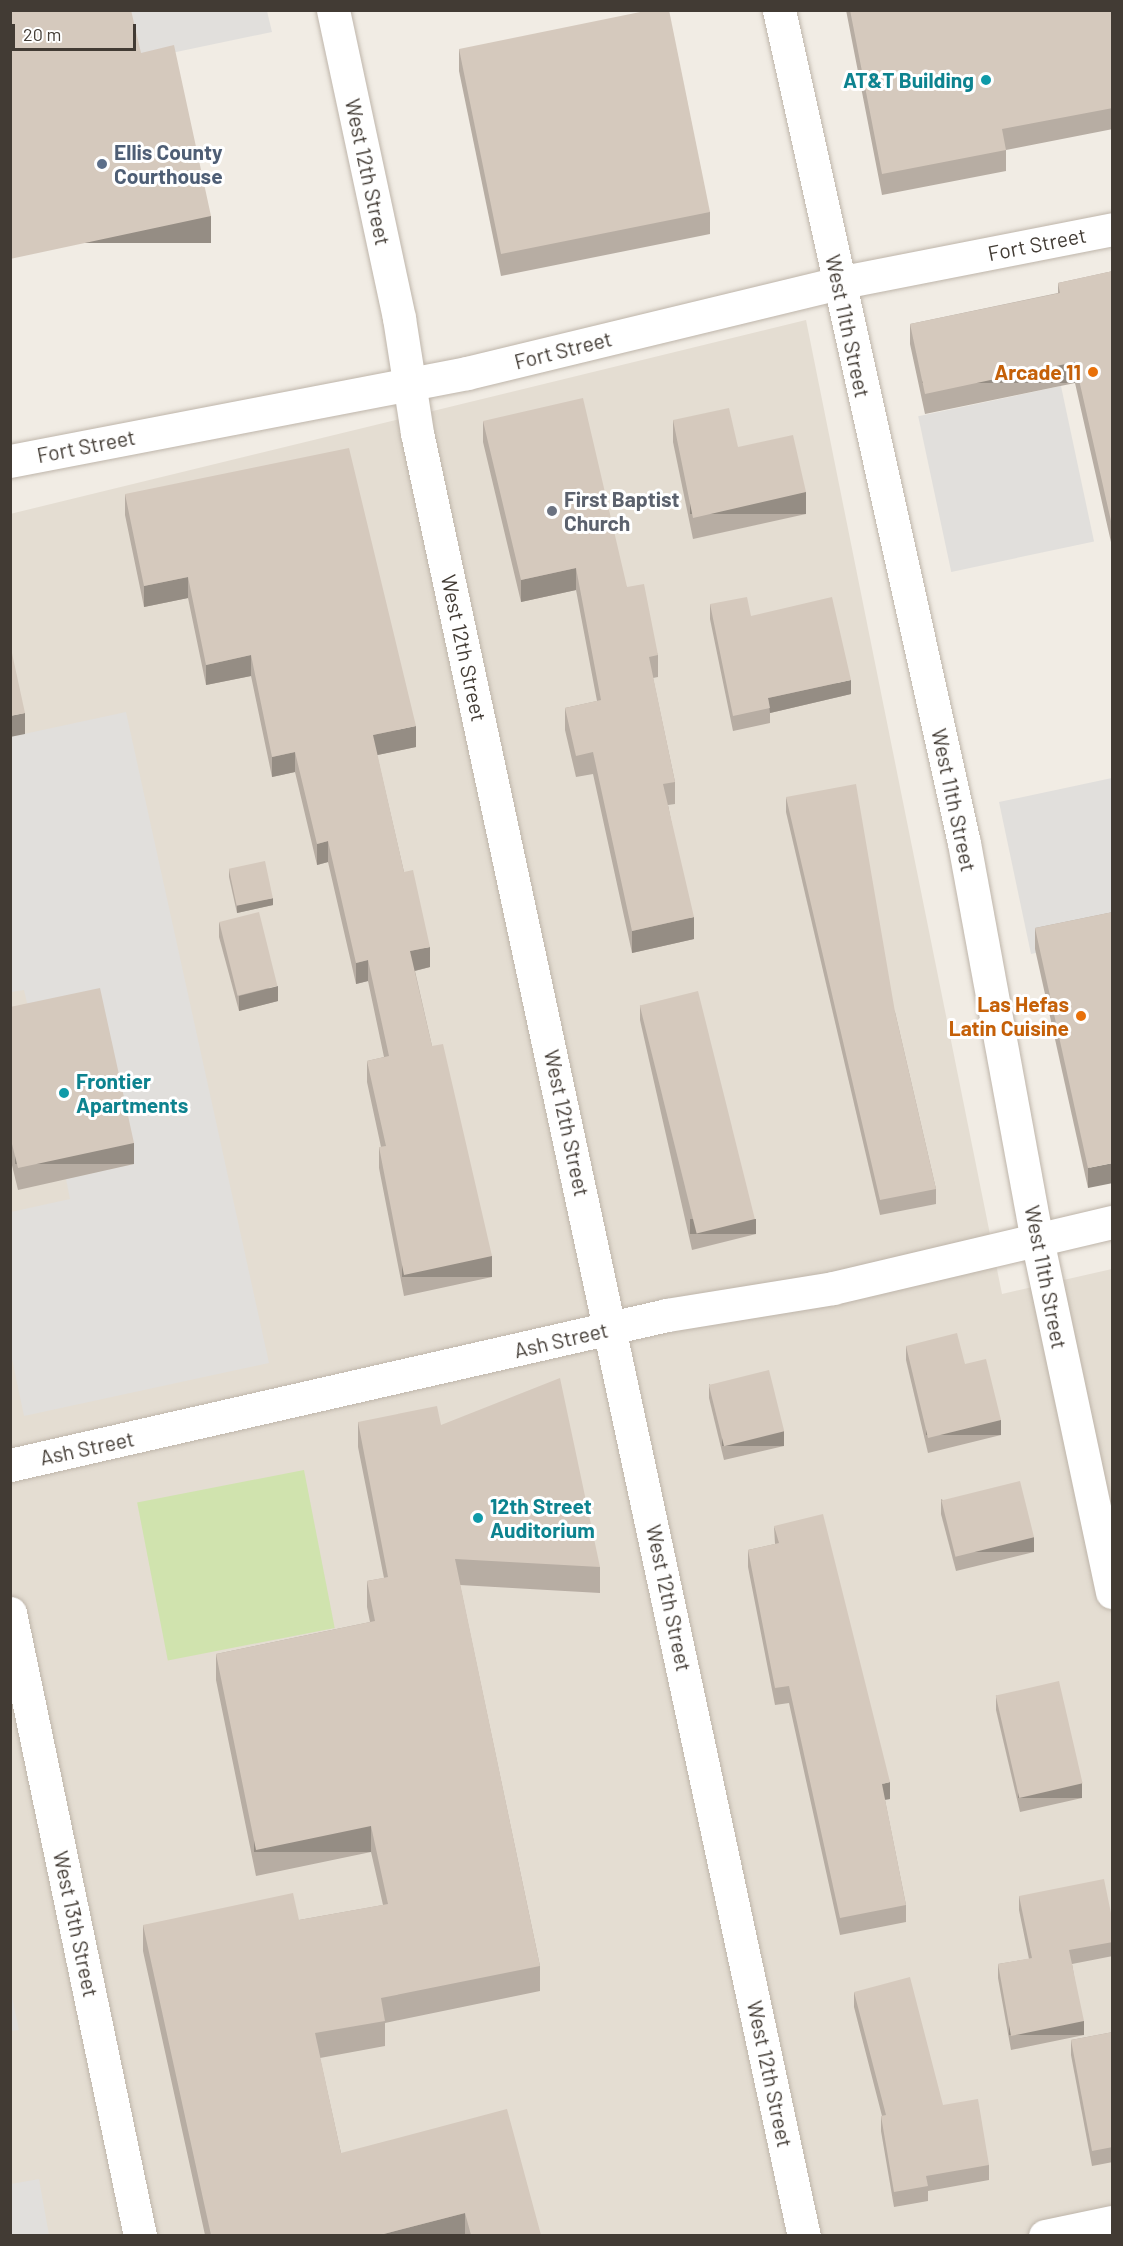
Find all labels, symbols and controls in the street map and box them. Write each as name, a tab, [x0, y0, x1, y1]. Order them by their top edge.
scale bar	[15, 12, 140, 50]
text: 20 m	[23, 23, 61, 45]
place label: AT&T Building	[843, 67, 974, 93]
marker: AT&T Building	[979, 73, 993, 87]
street label: West 12th Street	[340, 96, 396, 248]
place label: Ellis County Courthouse	[114, 139, 223, 189]
marker: Ellis County Courthouse	[95, 157, 109, 171]
street label: Fort Street	[986, 222, 1088, 266]
street label: West 11th Street	[821, 252, 875, 400]
street label: Fort Street	[512, 326, 614, 374]
place label: Arcade 11	[994, 359, 1081, 385]
marker: Arcade 11	[1086, 365, 1100, 379]
street label: Fort Street	[35, 424, 137, 468]
place label: First Baptist Church	[564, 486, 679, 536]
marker: First Baptist Church	[545, 504, 559, 518]
street label: West 12th Street	[436, 572, 492, 724]
street label: West 11th Street	[927, 726, 981, 874]
place label: Las Hefas Latin Cuisine	[949, 991, 1069, 1041]
marker: Las Hefas Latin Cuisine	[1074, 1009, 1088, 1023]
street label: West 12th Street	[539, 1047, 595, 1199]
place label: Frontier Apartments	[76, 1068, 188, 1118]
marker: Frontier Apartments	[57, 1086, 71, 1100]
street label: West 11th Street	[1020, 1203, 1072, 1351]
street label: Ash Street	[512, 1317, 610, 1363]
street label: Ash Street	[38, 1426, 136, 1470]
place label: 12th Street Auditorium	[490, 1493, 595, 1543]
marker: 12th Street Auditorium	[471, 1511, 485, 1525]
street label: West 12th Street	[641, 1522, 697, 1674]
street label: West 13th Street	[48, 1849, 104, 1999]
street label: West 12th Street	[742, 1998, 798, 2150]

